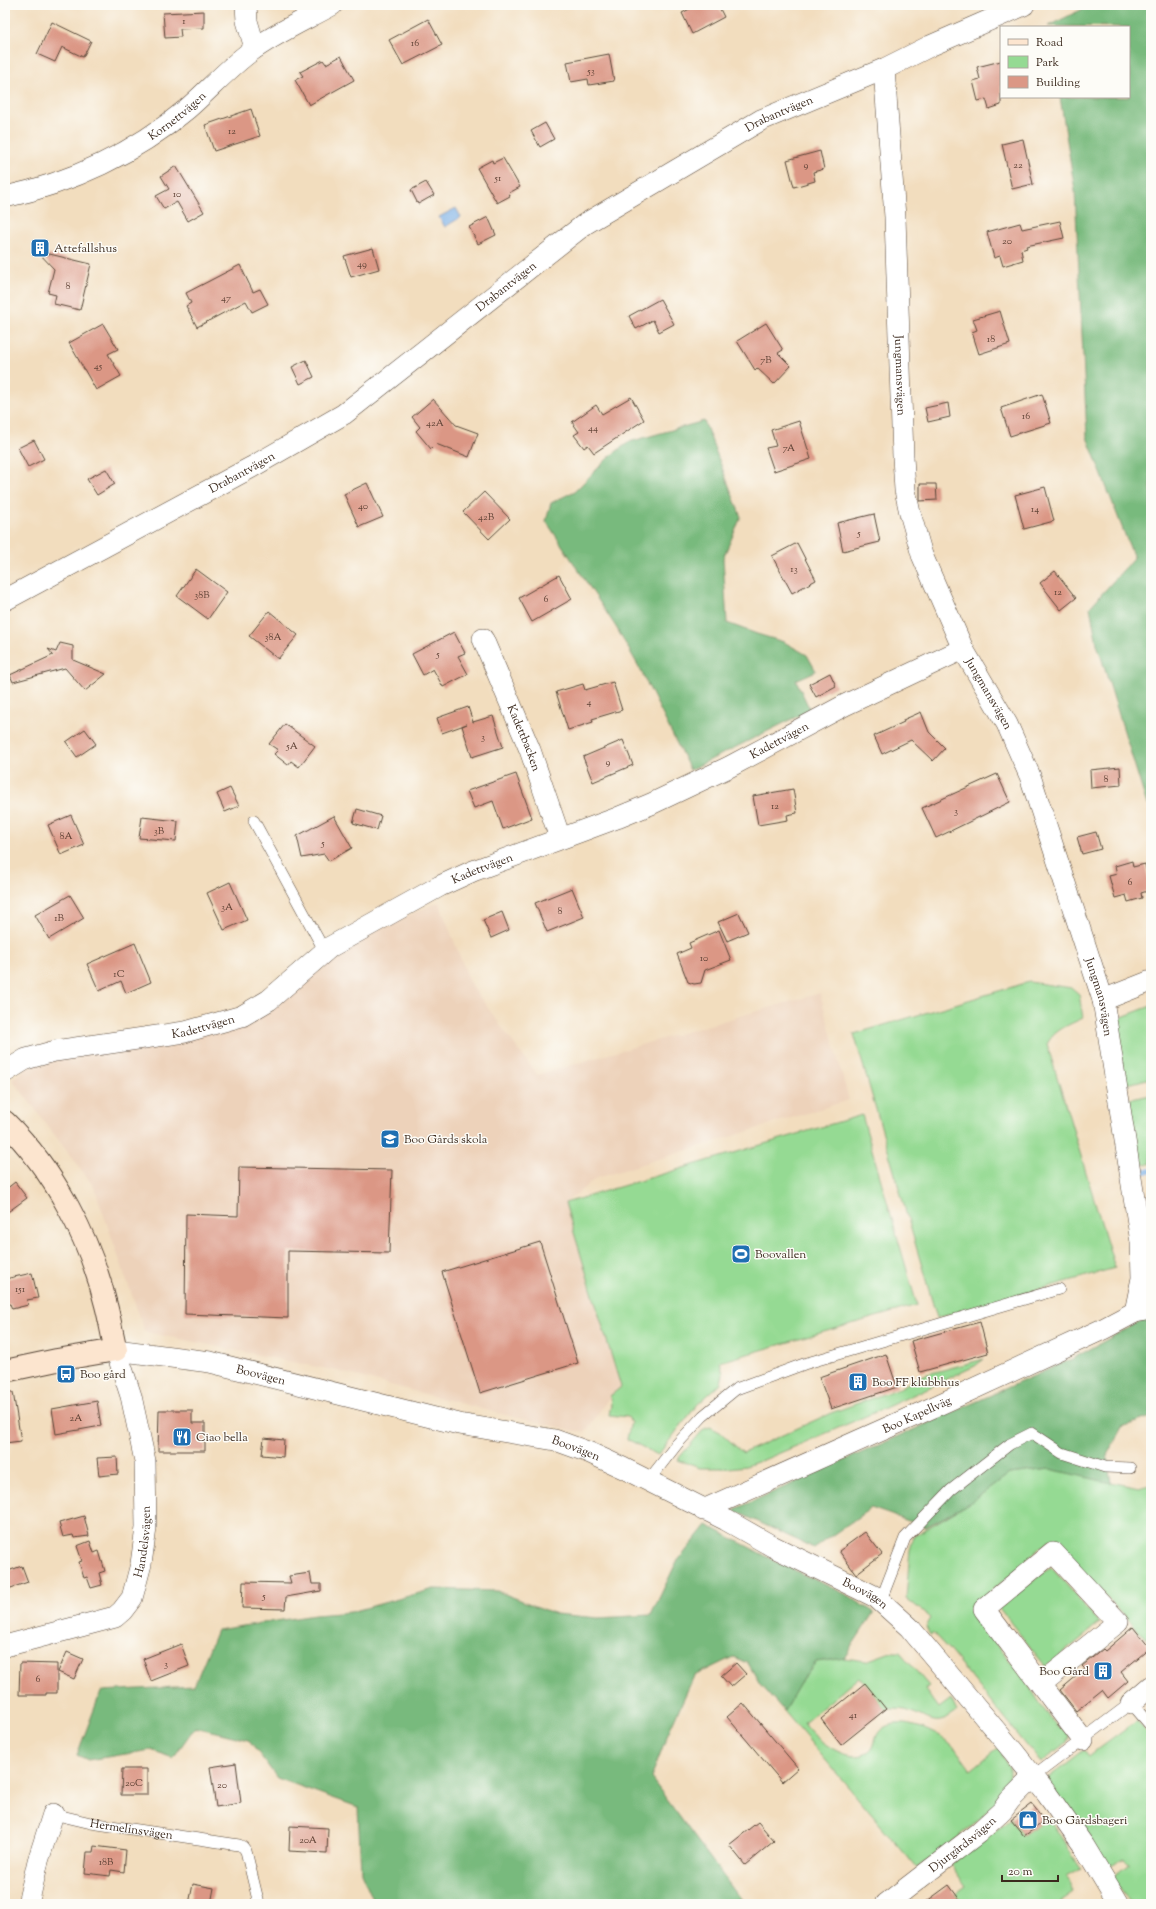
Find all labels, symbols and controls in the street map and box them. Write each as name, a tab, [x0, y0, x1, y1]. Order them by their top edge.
house number: 1	[182, 14, 186, 29]
legend	[1000, 26, 1130, 98]
text: Road	[1036, 34, 1063, 52]
house number: 16	[411, 36, 419, 51]
text: Park	[1036, 54, 1059, 72]
house number: 53	[586, 64, 595, 79]
text: Building	[1036, 74, 1080, 92]
street label: Kornettvägen	[145, 88, 211, 146]
street label: Drabantvägen	[742, 91, 816, 137]
house number: 12	[228, 124, 236, 139]
house number: 9	[804, 158, 809, 173]
house number: 22	[1013, 158, 1023, 173]
house number: 51	[494, 171, 502, 186]
house number: 10	[173, 187, 181, 202]
house number: 20	[1002, 234, 1012, 249]
building icon: Attefallshus	[29, 237, 51, 259]
place label: Attefallshus	[54, 240, 117, 258]
house number: 49	[357, 257, 367, 272]
street label: Drabantvägen	[472, 257, 541, 317]
house number: 8	[66, 279, 71, 294]
house number: 47	[221, 291, 231, 306]
house number: 18	[987, 332, 995, 347]
street label: Jungmansvägen	[889, 334, 910, 416]
house number: 7B	[760, 353, 772, 368]
house number: 45	[94, 359, 103, 374]
house number: 16	[1022, 409, 1030, 424]
house number: 42A	[426, 416, 444, 431]
house number: 44	[588, 421, 598, 436]
house number: 7A	[783, 441, 795, 456]
street label: Drabantvägen	[206, 448, 279, 499]
house number: 40	[358, 499, 368, 514]
house number: 14	[1031, 502, 1039, 517]
house number: 42B	[478, 510, 495, 525]
house number: 5	[856, 526, 861, 541]
house number: 13	[790, 562, 798, 577]
house number: 12	[1054, 585, 1062, 600]
house number: 38B	[194, 588, 210, 603]
house number: 6	[544, 592, 549, 607]
house number: 38A	[264, 630, 282, 645]
house number: 5	[435, 647, 440, 662]
street label: Jungmansvägen	[960, 654, 1016, 733]
house number: 4	[586, 695, 592, 710]
street label: Kadettbacken	[502, 702, 545, 774]
street label: Kadettvägen	[747, 718, 812, 764]
house number: 3	[481, 730, 485, 745]
house number: 5A	[285, 739, 298, 754]
house number: 9	[606, 755, 611, 770]
house number: 8	[1104, 772, 1109, 787]
house number: 12	[771, 799, 779, 814]
house number: 3	[954, 804, 958, 819]
house number: 3B	[154, 824, 165, 839]
house number: 8A	[59, 829, 73, 844]
house number: 5	[320, 836, 325, 851]
street label: Kadettvägen	[449, 849, 516, 890]
house number: 6	[1128, 875, 1133, 890]
house number: 3A	[221, 900, 233, 915]
house number: 8	[558, 904, 563, 919]
house number: 1B	[54, 911, 65, 926]
house number: 10	[700, 951, 708, 966]
street label: Jungmansvägen	[1080, 955, 1117, 1038]
house number: 1C	[113, 967, 125, 982]
street label: Kadettvägen	[170, 1010, 237, 1044]
school or university icon: Boo Gårds skola	[379, 1128, 401, 1150]
place label: Boo Gårds skola	[404, 1131, 488, 1149]
sports icon: Boovallen	[730, 1243, 752, 1265]
place label: Boovallen	[755, 1246, 806, 1264]
house number: 151	[15, 1282, 26, 1297]
street label: Boovägen	[234, 1361, 287, 1390]
bus stop icon: Boo gård	[55, 1363, 77, 1385]
place label: Boo gård	[80, 1366, 126, 1384]
building icon: Boo FF klubbhus	[847, 1371, 869, 1393]
place label: Boo FF klubbhus	[872, 1374, 959, 1392]
street label: Boo Kapellväg	[880, 1392, 955, 1439]
house number: 2A	[70, 1411, 82, 1426]
restaurant icon: Ciao bella	[171, 1426, 193, 1448]
place label: Ciao bella	[196, 1429, 248, 1447]
street label: Boovägen	[549, 1432, 603, 1466]
street label: Handelsvägen	[130, 1506, 156, 1580]
street label: Boovägen	[839, 1574, 892, 1614]
house number: 5	[261, 1589, 266, 1604]
house number: 3	[164, 1657, 168, 1672]
building icon: Boo Gård	[1092, 1660, 1114, 1682]
place label: Boo Gård	[1039, 1663, 1089, 1681]
house number: 6	[36, 1672, 41, 1687]
house number: 41	[849, 1708, 858, 1723]
house number: 20C	[125, 1776, 143, 1791]
house number: 20	[217, 1778, 227, 1793]
shop icon: Boo Gårdsbageri	[1017, 1809, 1039, 1831]
street label: Djurgårdsvägen	[926, 1812, 1001, 1878]
place label: Boo Gårdsbageri	[1042, 1812, 1128, 1830]
street label: Hermelinsvägen	[89, 1815, 174, 1845]
house number: 20A	[299, 1833, 317, 1848]
house number: 18B	[99, 1855, 114, 1870]
scale bar	[1002, 1857, 1058, 1883]
text: 20 m	[1008, 1863, 1033, 1881]

